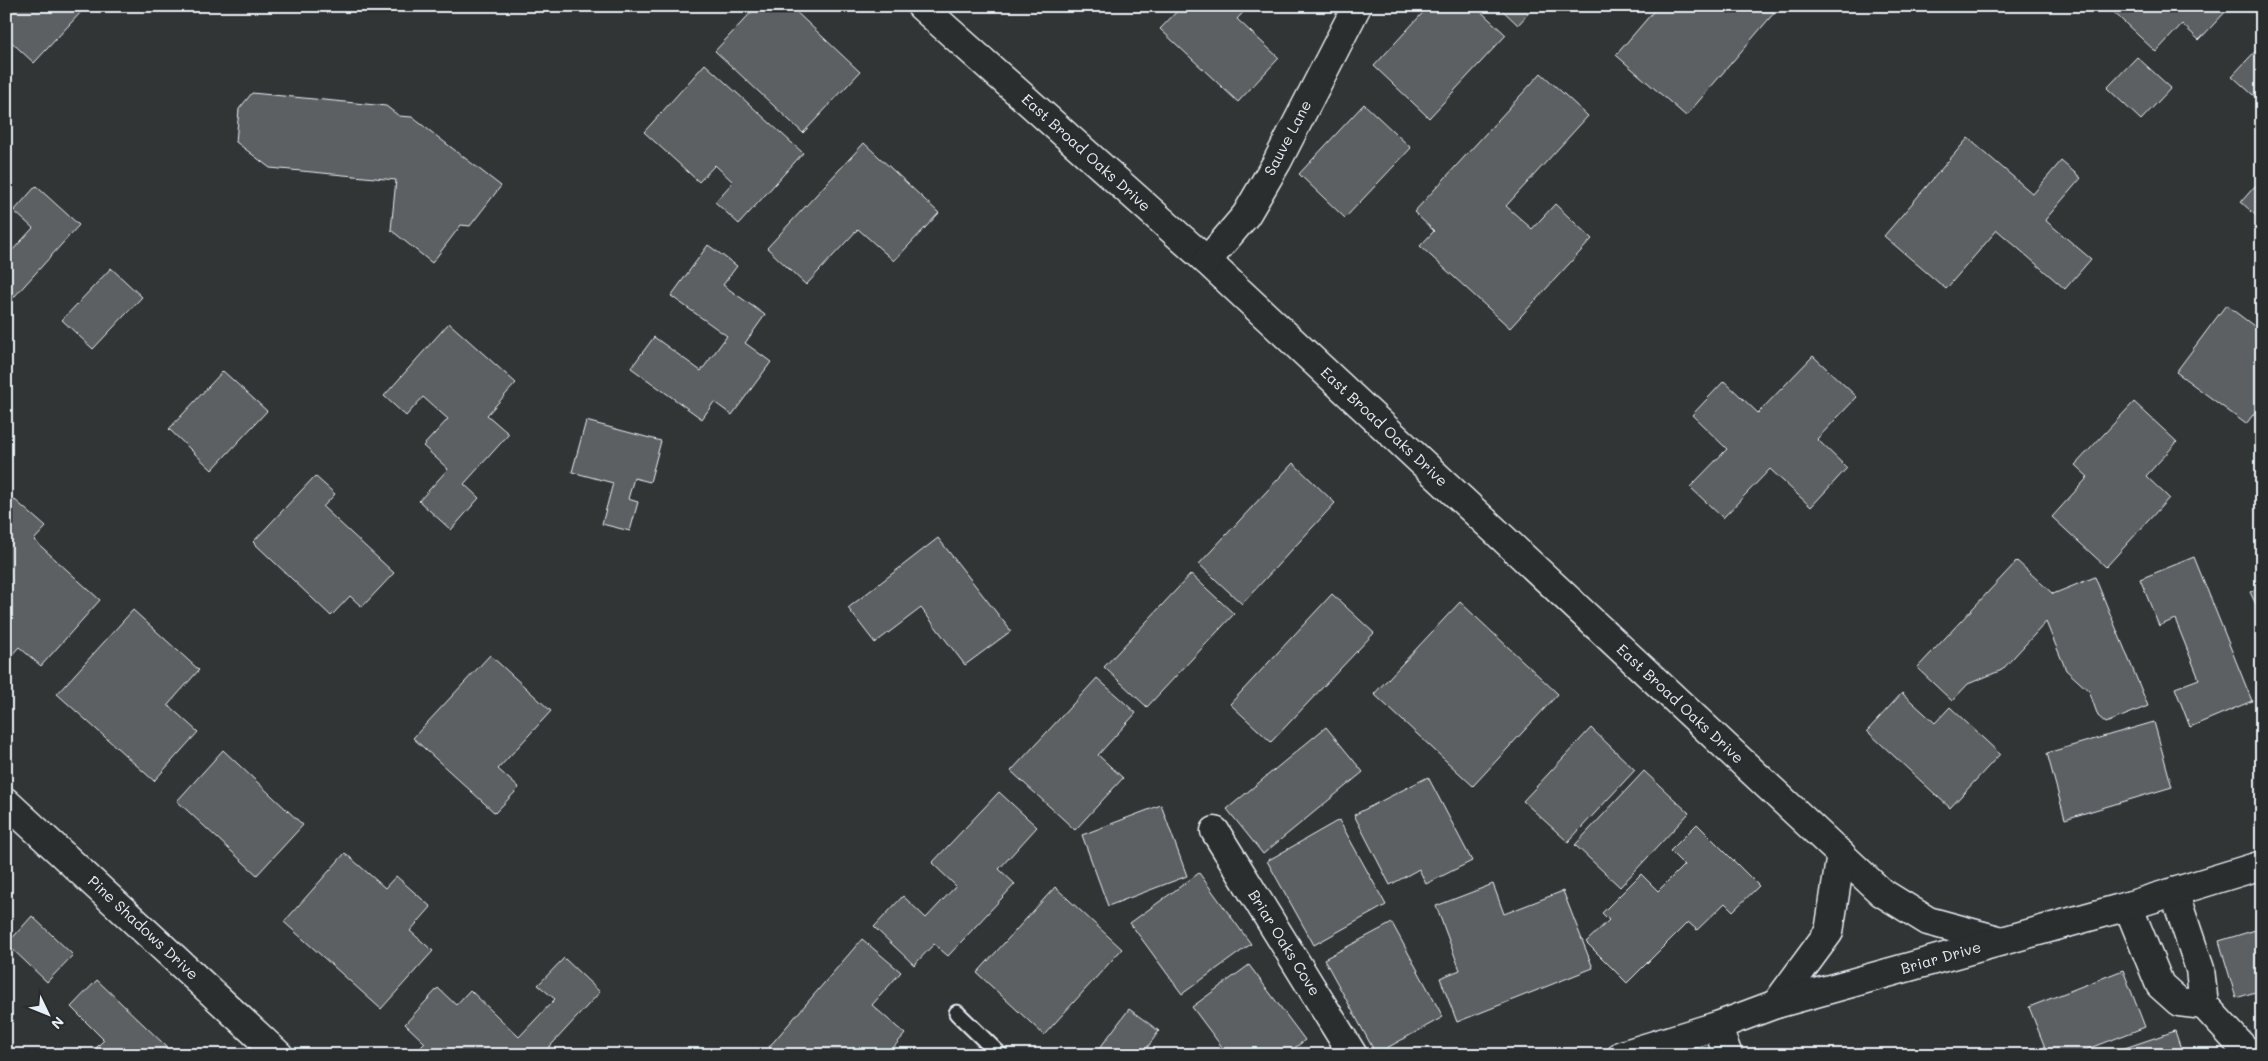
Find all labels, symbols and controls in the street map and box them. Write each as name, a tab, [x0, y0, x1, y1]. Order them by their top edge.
street label: East Broad Oaks Drive	[1018, 89, 1155, 216]
street label: Sauve Lane	[1259, 96, 1315, 179]
street label: East Broad Oaks Drive	[1317, 362, 1453, 491]
street label: East Broad Oaks Drive	[1613, 639, 1749, 768]
street label: Pine Shadows Drive	[84, 871, 203, 984]
street label: Briar Oaks Cove	[1244, 886, 1325, 999]
street label: Briar Drive	[1898, 936, 1983, 978]
north arrow	[22, 988, 72, 1038]
text: N	[47, 1013, 68, 1034]

